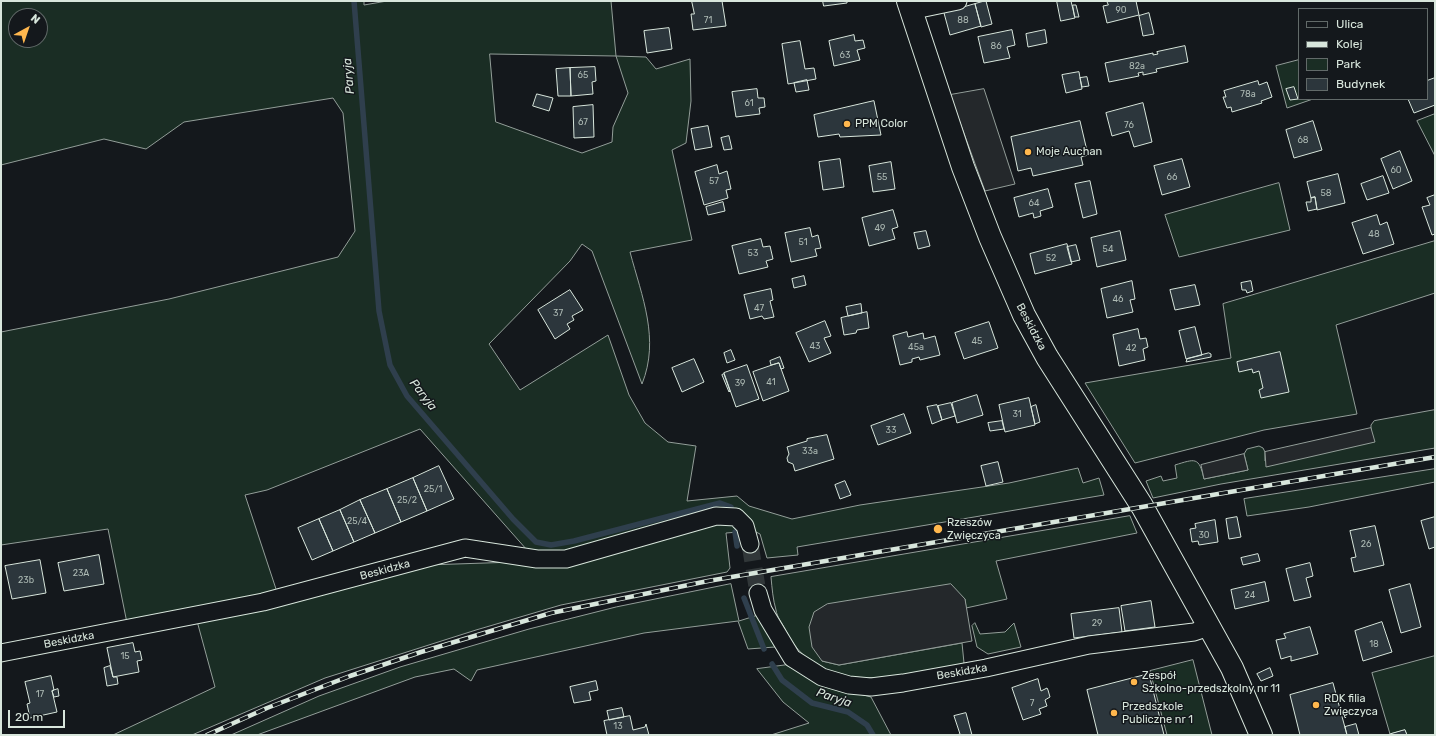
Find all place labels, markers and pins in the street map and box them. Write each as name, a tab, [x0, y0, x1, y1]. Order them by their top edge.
place label: PPM Color	[855, 117, 907, 131]
marker: PPM Color	[842, 119, 852, 129]
place label: Moje Auchan	[1036, 145, 1102, 159]
marker: Moje Auchan	[1023, 147, 1033, 157]
place label: Rzeszów Zwięczyca	[947, 516, 1001, 542]
marker: Rzeszów Zwięczyca	[932, 523, 944, 535]
place label: Zespół Szkolno-przedszkolny nr 11	[1142, 669, 1280, 695]
marker: Zespół Szkolno-przedszkolny nr 11	[1129, 677, 1139, 687]
place label: RDK filia Zwięczyca	[1324, 692, 1378, 718]
place label: Przedszkole Publiczne nr 1	[1122, 700, 1193, 726]
marker: RDK filia Zwięczyca	[1311, 700, 1321, 710]
marker: Przedszkole Publiczne nr 1	[1109, 708, 1119, 718]

